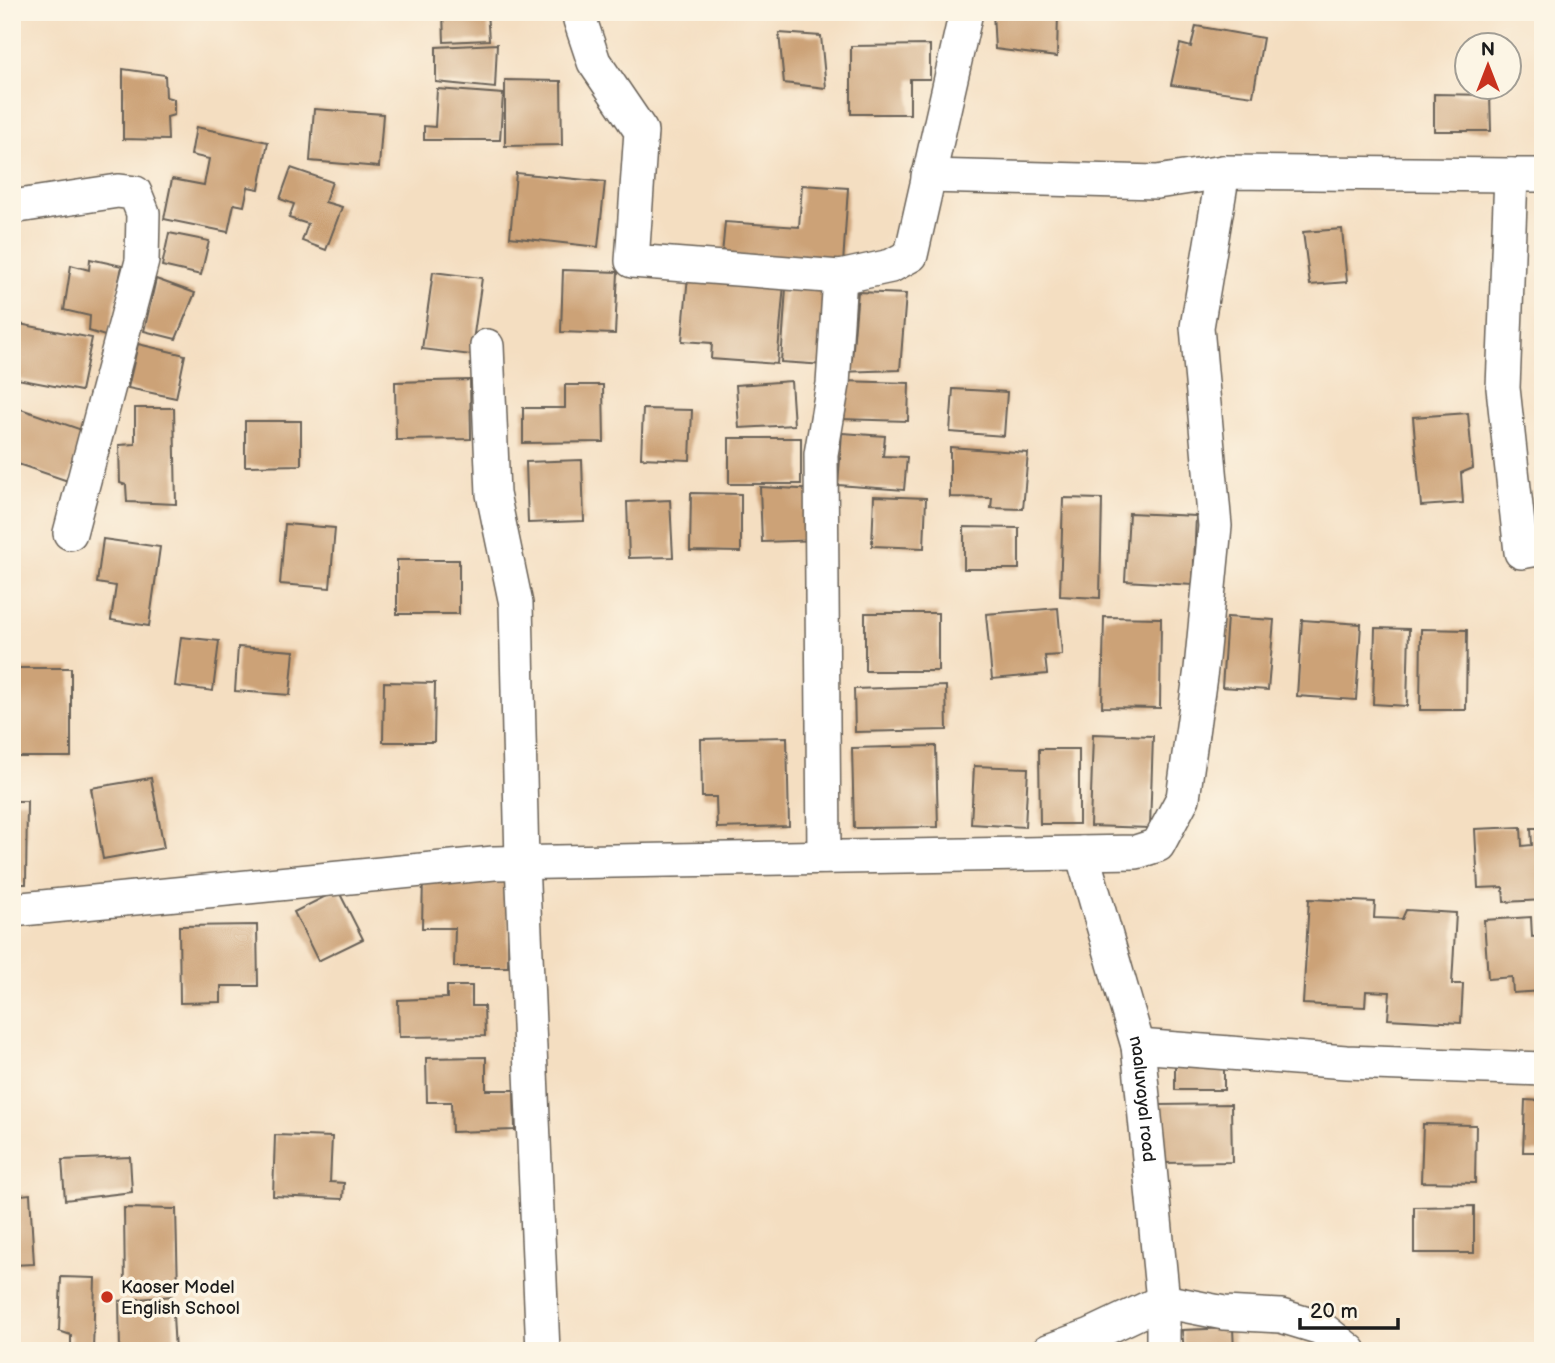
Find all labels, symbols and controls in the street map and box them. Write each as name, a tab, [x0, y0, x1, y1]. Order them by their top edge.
north arrow	[1454, 32, 1524, 102]
text: N	[1481, 39, 1495, 62]
street label: naaluvayal road	[1125, 1033, 1160, 1163]
place label: Kaoser Model English School	[121, 1277, 240, 1319]
scale bar	[1300, 1286, 1398, 1330]
marker: Kaoser Model English School	[99, 1289, 115, 1305]
text: 20 m	[1310, 1299, 1358, 1324]

